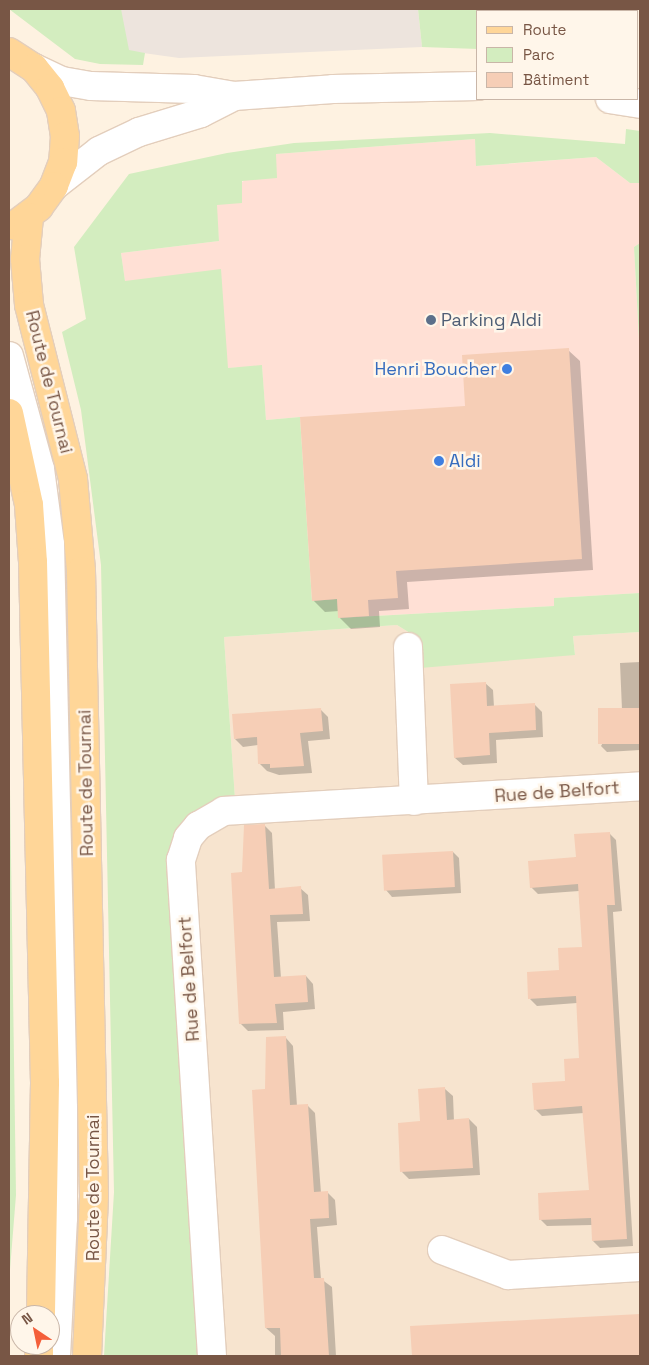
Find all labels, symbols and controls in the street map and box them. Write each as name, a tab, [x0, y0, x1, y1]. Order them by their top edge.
legend	[477, 10, 639, 100]
text: Route	[523, 20, 566, 39]
text: Parc	[523, 45, 555, 64]
text: Bâtiment	[523, 70, 589, 89]
street label: Route de Tournai	[21, 308, 77, 456]
place label: Parking Aldi	[441, 309, 542, 331]
marker: Parking Aldi	[425, 314, 437, 326]
place label: Henri Boucher	[374, 358, 497, 380]
marker: Henri Boucher	[501, 363, 513, 375]
place label: Aldi	[449, 450, 481, 472]
marker: Aldi	[433, 455, 445, 467]
street label: Route de Tournai	[74, 709, 98, 857]
street label: Rue de Belfort	[494, 777, 620, 807]
street label: Rue de Belfort	[174, 916, 204, 1042]
street label: Route de Tournai	[82, 1114, 104, 1262]
north arrow	[10, 1305, 60, 1355]
text: N	[18, 1308, 36, 1328]

